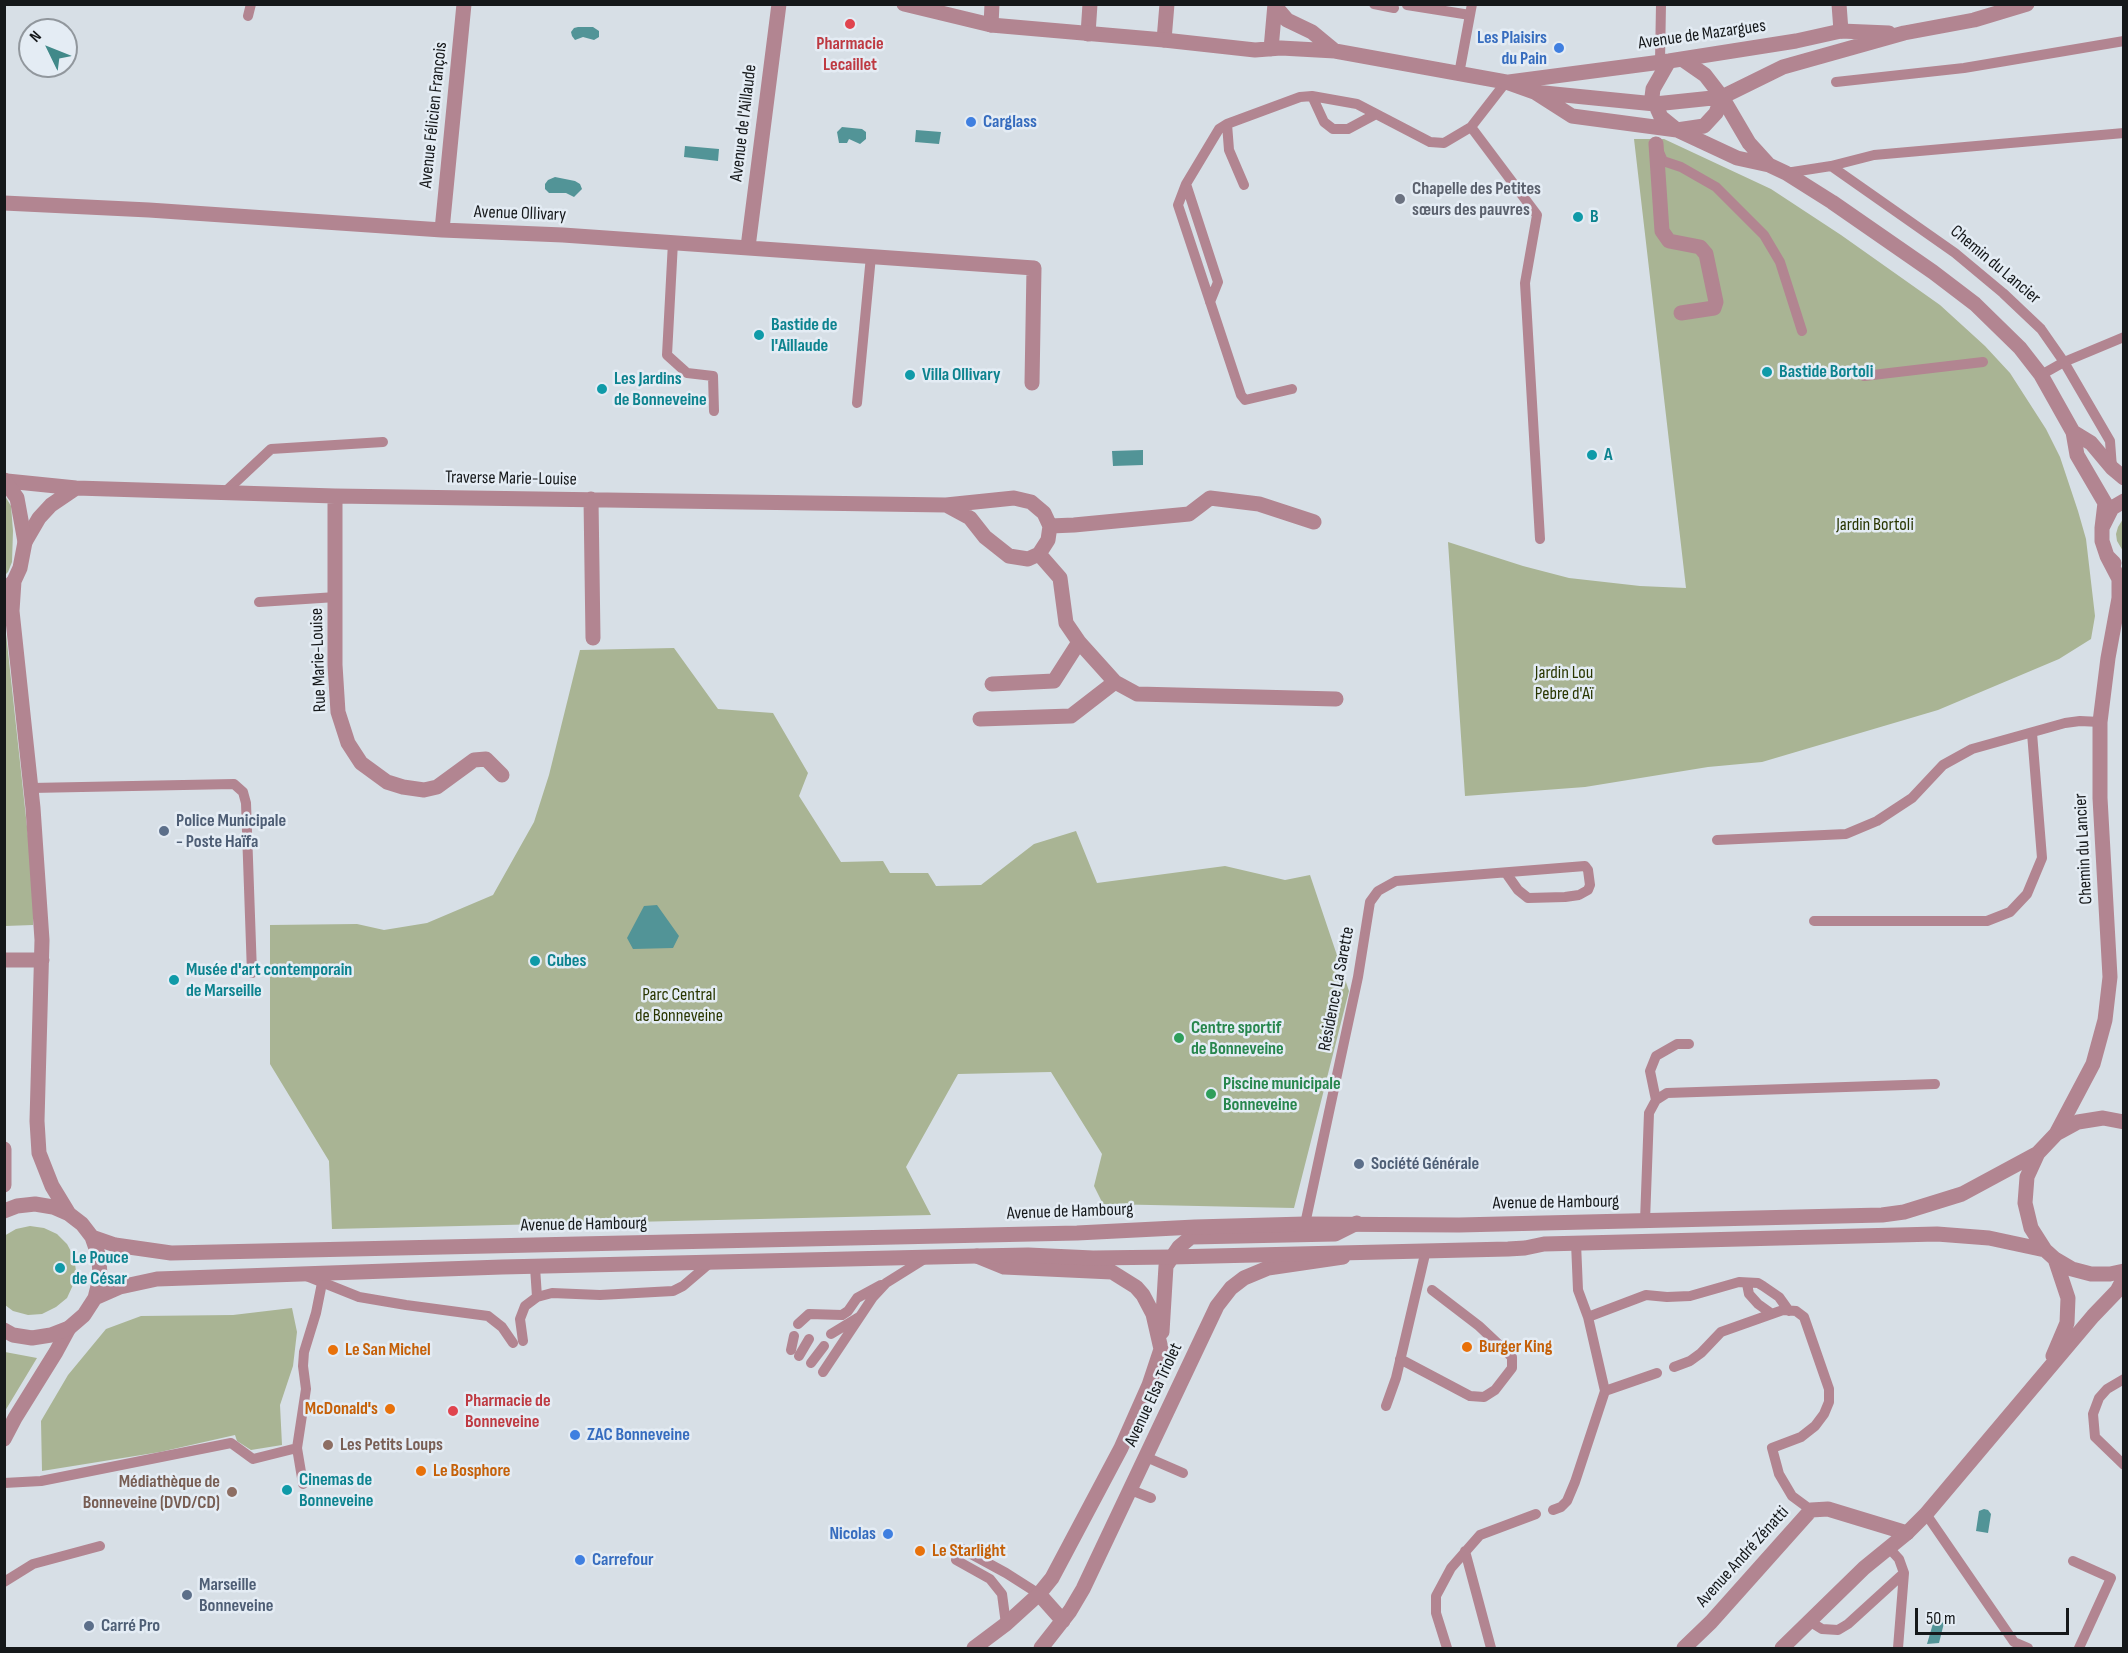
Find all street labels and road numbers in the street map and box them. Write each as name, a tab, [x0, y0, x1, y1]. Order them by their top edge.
street label: Avenue de Mazargues	[1637, 15, 1767, 55]
street label: Avenue Félicien François	[416, 41, 452, 189]
street label: Avenue de l'Aillaude	[726, 63, 762, 183]
street label: Avenue Ollivary	[474, 202, 566, 226]
street label: Chemin du Lancier	[1945, 221, 2045, 309]
street label: Traverse Marie-Louise	[445, 467, 577, 491]
street label: Rue Marie-Louise	[306, 607, 332, 713]
street label: Chemin du Lancier	[2070, 793, 2098, 905]
street label: Résidence La Sarette	[1314, 925, 1360, 1053]
street label: Avenue de Hambourg	[1493, 1191, 1619, 1215]
street label: Avenue de Hambourg	[1006, 1199, 1134, 1225]
street label: Avenue de Hambourg	[521, 1213, 647, 1237]
street label: Avenue Elsa Triolet	[1121, 1340, 1187, 1450]
street label: Avenue André Zénatti	[1692, 1502, 1794, 1612]

